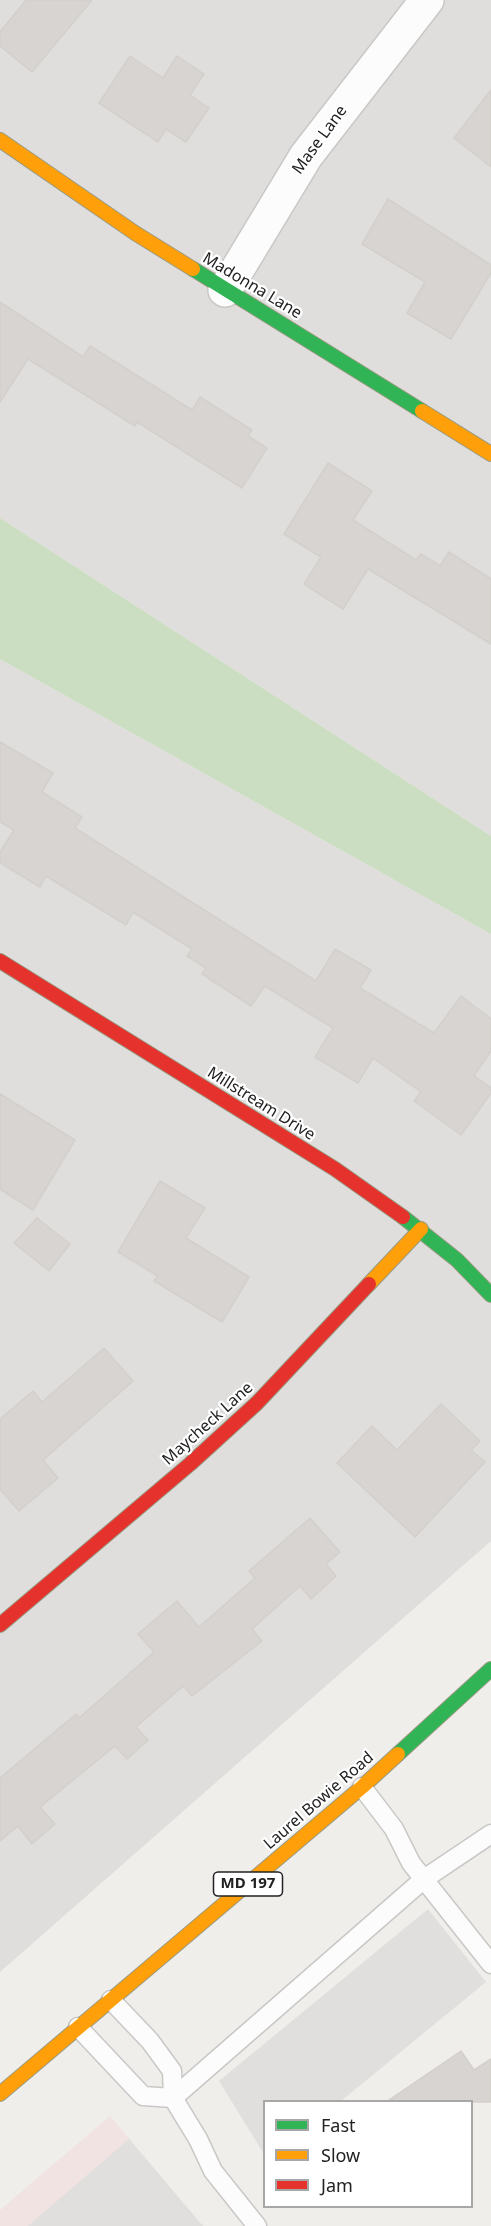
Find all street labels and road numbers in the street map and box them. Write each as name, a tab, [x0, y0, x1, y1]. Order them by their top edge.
street label: Mase Lane	[289, 102, 351, 178]
street label: Madonna Lane	[199, 249, 305, 323]
street label: Millstream Drive	[204, 1063, 318, 1145]
street label: Maycheck Lane	[159, 1378, 257, 1470]
street label: Laurel Bowie Road	[260, 1748, 378, 1854]
road number: MD 197	[214, 1872, 282, 1896]

